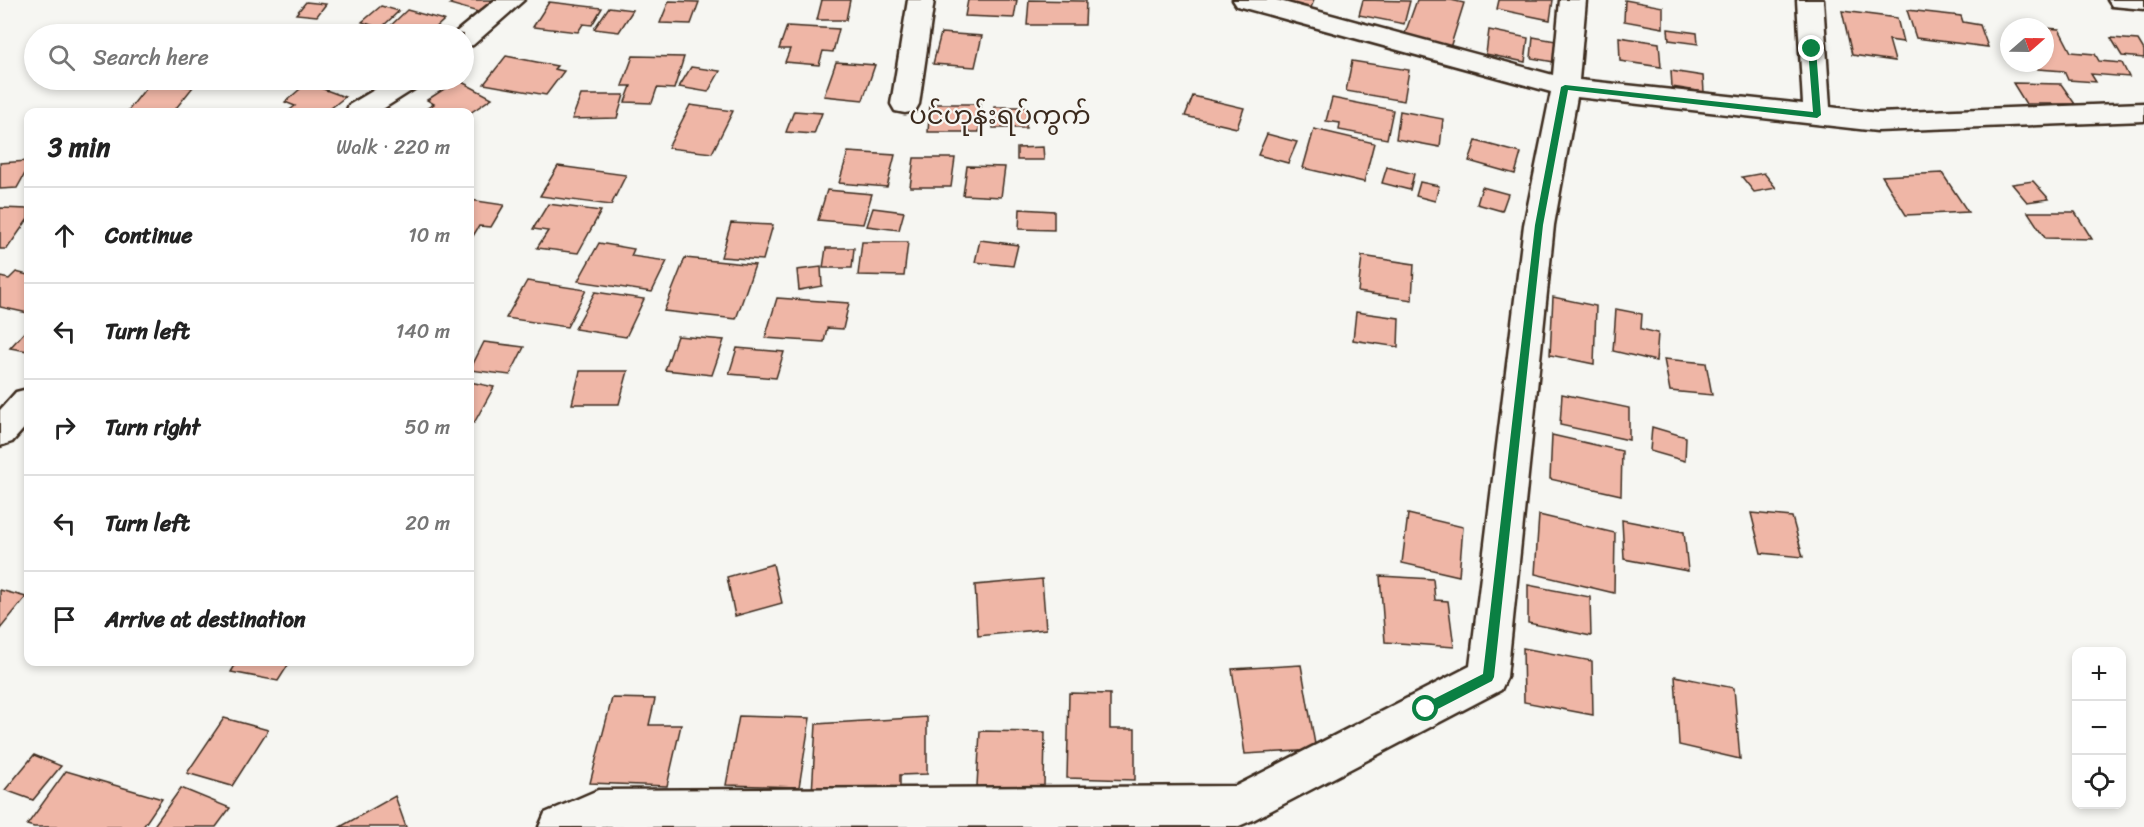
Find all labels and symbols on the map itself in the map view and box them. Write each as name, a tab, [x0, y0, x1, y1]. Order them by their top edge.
north arrow	[2000, 18, 2054, 72]
route end	[1798, 35, 1824, 61]
district label: ပင်ဟုန်းရပ်ကွက်	[909, 92, 1091, 138]
route start	[1412, 695, 1438, 721]

